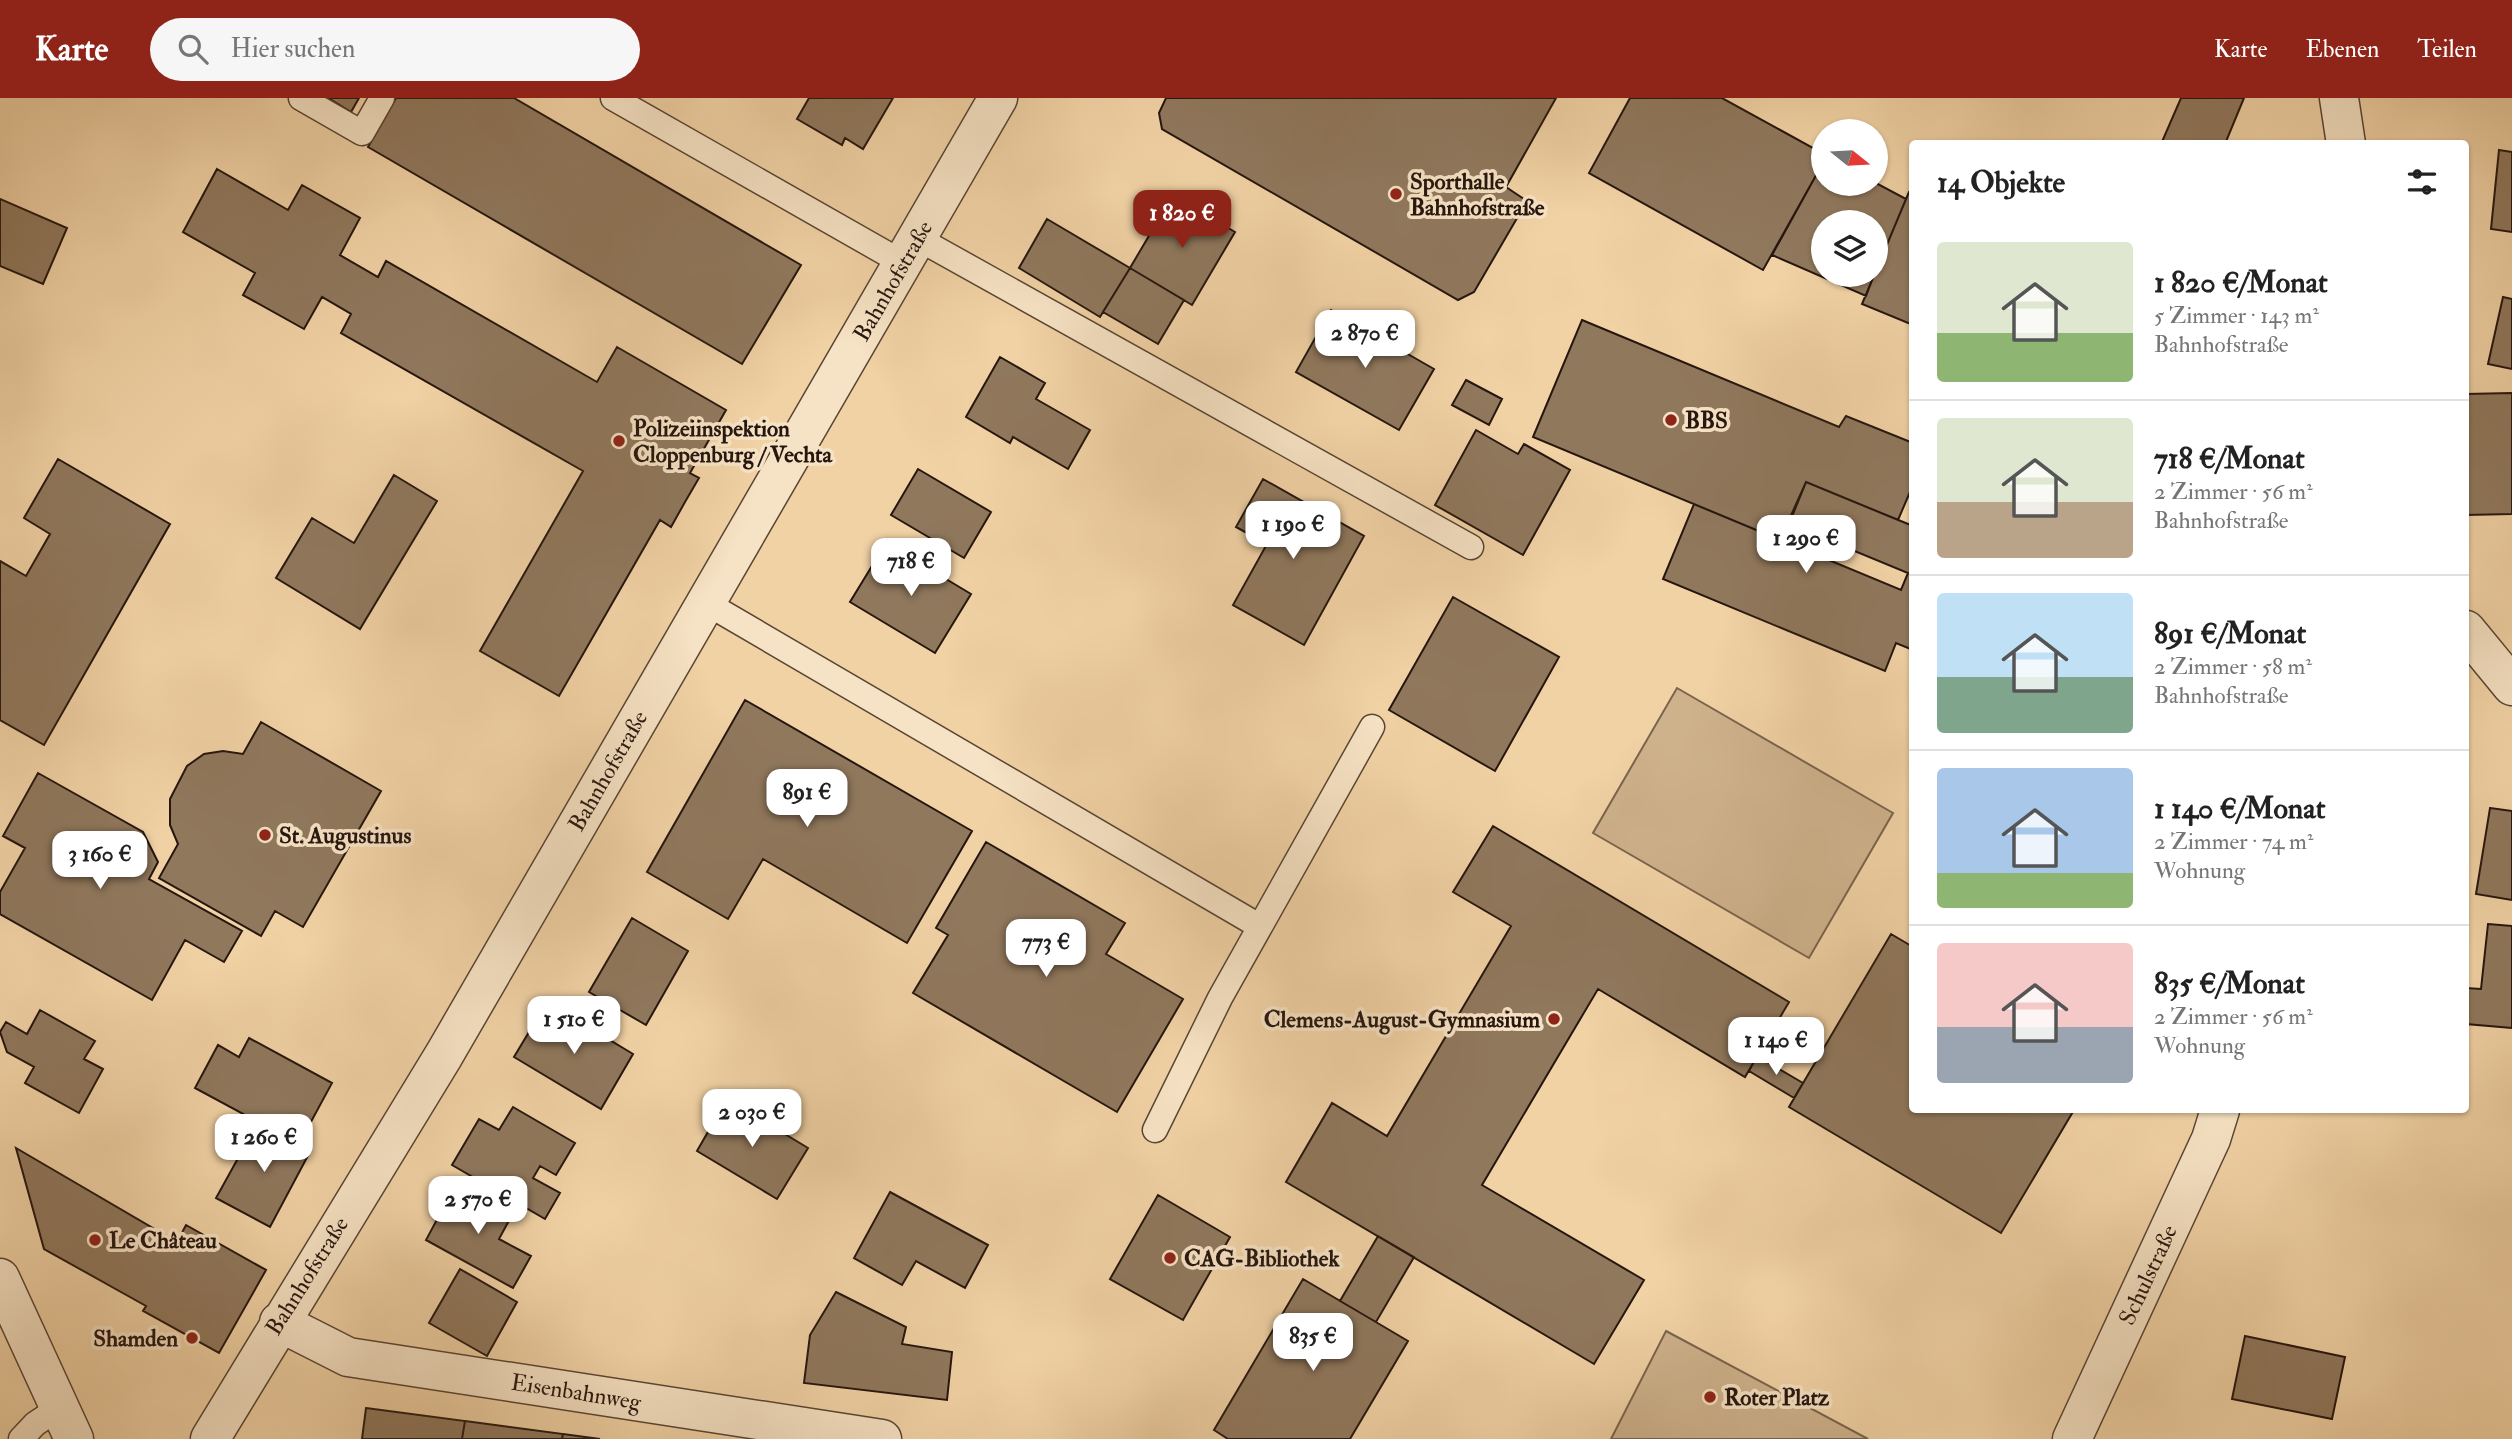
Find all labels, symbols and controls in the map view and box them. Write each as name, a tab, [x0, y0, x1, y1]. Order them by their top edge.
search box	[150, 18, 640, 81]
text: Karte	[35, 29, 108, 70]
icon: search	[174, 30, 212, 68]
text: Hier suchen	[230, 33, 355, 65]
text: Karte	[2214, 34, 2267, 65]
text: Ebenen	[2305, 34, 2379, 65]
text: Teilen	[2417, 34, 2477, 65]
north arrow	[1811, 119, 1888, 196]
map controls	[1811, 119, 1888, 287]
icon: filters	[2403, 163, 2441, 201]
text: 14 Objekte	[1937, 164, 2065, 201]
place label: Sporthalle Bahnhofstraße	[1410, 167, 1545, 222]
marker: Sporthalle Bahnhofstraße	[1388, 186, 1404, 202]
pin: 1 820 €	[1117, 190, 1247, 250]
text: 1 820 €	[1149, 198, 1215, 227]
button: layers	[1811, 210, 1888, 287]
street label: Bahnhofstraße	[847, 215, 939, 346]
text: 1 820 €/Monat	[2154, 264, 2328, 301]
icon: home	[1993, 270, 2077, 354]
text: 5 Zimmer · 143 m²	[2154, 301, 2319, 330]
pin: 2 870 €	[1300, 310, 1430, 370]
text: 2 870 €	[1331, 318, 1399, 347]
text: Bahnhofstraße	[2154, 330, 2288, 359]
place label: BBS	[1685, 406, 1728, 435]
marker: BBS	[1663, 412, 1679, 428]
place label: Polizeiinspektion Cloppenburg / Vechta	[633, 414, 834, 470]
marker: Polizeiinspektion Cloppenburg / Vechta	[611, 433, 627, 449]
text: 718 €/Monat	[2154, 440, 2305, 477]
icon: home	[1993, 446, 2077, 530]
text: 2 Zimmer · 56 m²	[2154, 477, 2313, 506]
pin: 1 190 €	[1228, 502, 1358, 561]
text: Bahnhofstraße	[2154, 506, 2288, 535]
text: 1 190 €	[1261, 509, 1325, 538]
pin: 1 290 €	[1741, 516, 1871, 575]
text: 1 290 €	[1773, 523, 1839, 552]
pin: 718 €	[862, 538, 960, 598]
text: 718 €	[887, 546, 935, 575]
text: 891 €/Monat	[2154, 615, 2306, 652]
icon: home	[1993, 621, 2077, 705]
text: 2 Zimmer · 58 m²	[2154, 652, 2312, 681]
text: Bahnhofstraße	[2154, 681, 2288, 710]
street label: Bahnhofstraße	[562, 705, 654, 836]
pin: 891 €	[758, 770, 856, 829]
text: 891 €	[782, 777, 832, 806]
text: 1 140 €/Monat	[2154, 790, 2325, 827]
icon: home	[1993, 796, 2077, 880]
place label: St. Augustinus	[279, 821, 411, 851]
marker: St. Augustinus	[257, 827, 273, 843]
text: 2 Zimmer · 74 m²	[2154, 827, 2313, 856]
pin: 3 160 €	[35, 832, 165, 891]
text: 3 160 €	[68, 839, 132, 868]
text: Wohnung	[2154, 856, 2245, 885]
pin: 773 €	[997, 920, 1095, 979]
text: 773 €	[1022, 927, 1070, 956]
text: 835 €/Monat	[2154, 965, 2305, 1002]
icon: home	[1993, 971, 2077, 1055]
pin: 1 510 €	[509, 996, 639, 1056]
text: 2 Zimmer · 56 m²	[2154, 1002, 2313, 1031]
text: 1 510 €	[543, 1004, 605, 1033]
place label: Clemens-August-Gymnasium	[1264, 1005, 1540, 1035]
marker: Clemens-August-Gymnasium	[1546, 1011, 1562, 1027]
pin: 1 140 €	[1711, 1018, 1841, 1077]
text: 1 140 €	[1744, 1025, 1808, 1054]
text: Wohnung	[2154, 1031, 2245, 1060]
pin: 2 030 €	[687, 1090, 817, 1149]
text: 2 030 €	[718, 1097, 786, 1126]
pin: 1 260 €	[199, 1114, 329, 1174]
text: 1 260 €	[231, 1122, 297, 1151]
pin: 2 570 €	[413, 1176, 543, 1236]
text: 2 570 €	[444, 1184, 512, 1213]
street label: Bahnhofstraße	[259, 1211, 355, 1341]
street label: Schulstraße	[2112, 1220, 2184, 1330]
place label: Le Château	[109, 1226, 217, 1255]
marker: Le Château	[87, 1232, 103, 1248]
place label: CAG-Bibliothek	[1184, 1244, 1340, 1273]
marker: CAG-Bibliothek	[1162, 1250, 1178, 1266]
pin: 835 €	[1264, 1314, 1362, 1373]
text: 835 €	[1289, 1321, 1337, 1350]
place label: Shamden	[93, 1324, 178, 1353]
marker: Shamden	[184, 1330, 200, 1346]
street label: Eisenbahnweg	[509, 1367, 644, 1417]
place label: Roter Platz	[1724, 1383, 1830, 1412]
marker: Roter Platz	[1702, 1389, 1718, 1405]

